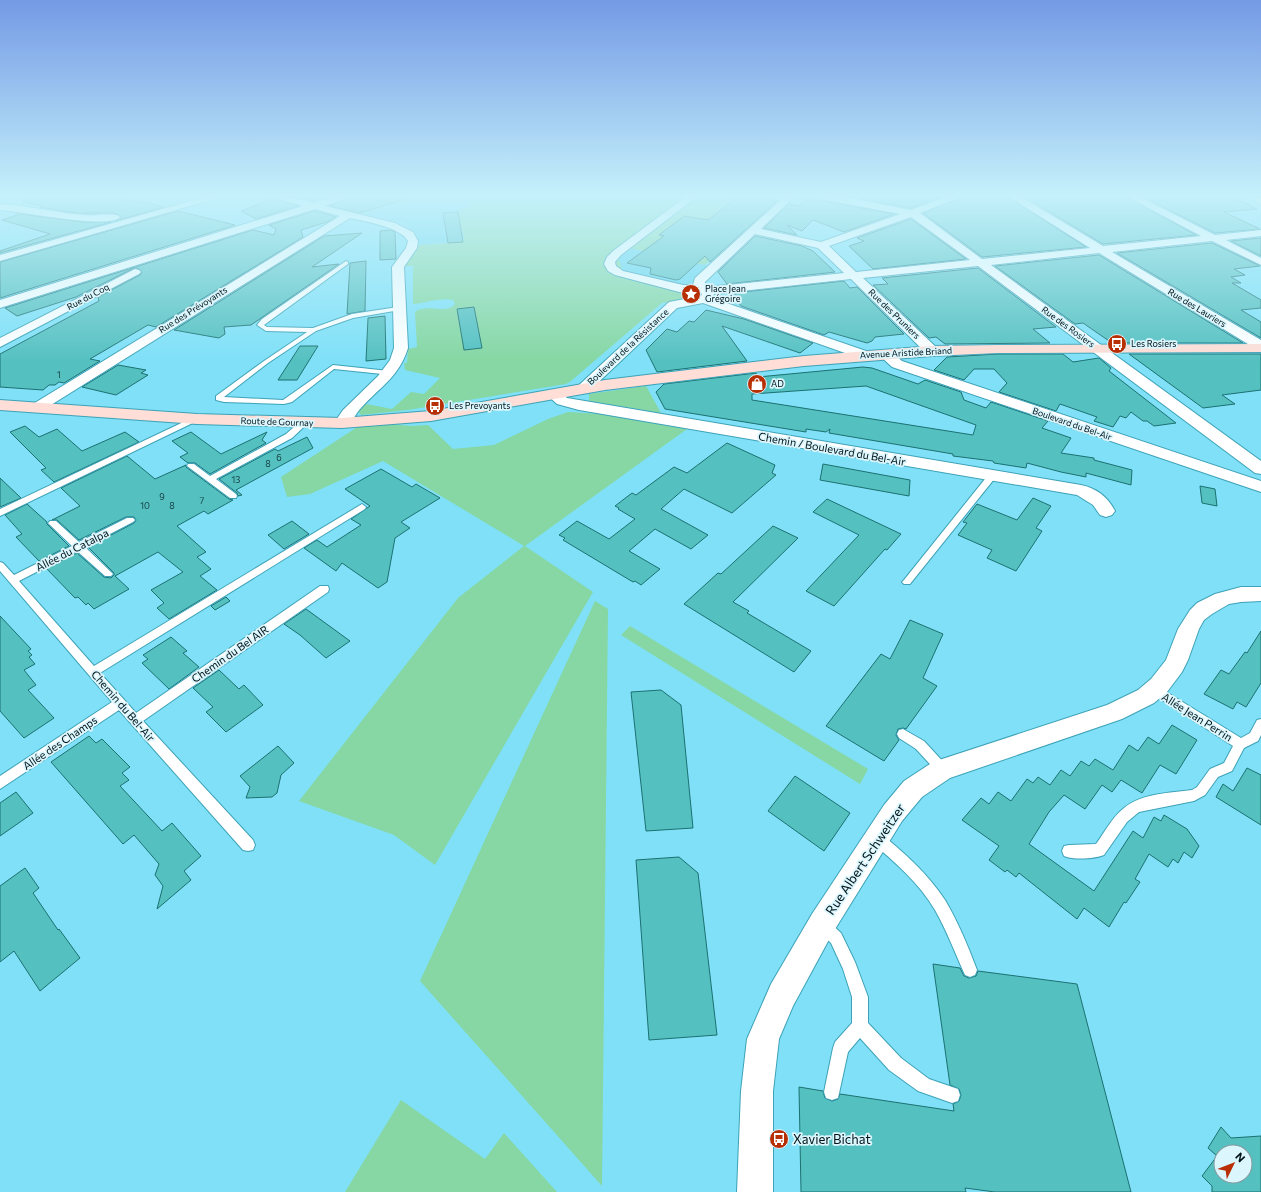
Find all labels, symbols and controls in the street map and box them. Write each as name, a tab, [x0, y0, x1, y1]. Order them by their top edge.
street label: Rue du Coq	[65, 281, 111, 312]
place icon: Place Jean Grégoire	[680, 283, 702, 305]
place label: Place Jean Grégoire	[705, 283, 746, 304]
street label: Rue des Prévoyants	[156, 284, 229, 335]
street label: Rue des Pruniers	[866, 286, 922, 341]
street label: Rue des Lauriers	[1166, 286, 1229, 329]
street label: Rue des Rosiers	[1040, 304, 1097, 350]
street label: Boulevard de la Résistance	[585, 306, 671, 387]
bus stop icon: Les Rosiers	[1106, 333, 1128, 355]
place label: Les Rosiers	[1131, 338, 1176, 349]
street label: Avenue Aristide Briand	[860, 345, 952, 360]
house number: 1	[57, 369, 61, 380]
shop icon: AD	[746, 373, 768, 395]
place label: AD	[771, 378, 784, 389]
bus stop icon: Les Prevoyants	[424, 395, 446, 417]
place label: Les Prevoyants	[449, 400, 510, 411]
street label: Boulevard du Bel-Air	[1031, 405, 1114, 442]
street label: Route de Gournay	[240, 415, 314, 428]
street label: Chemin / Boulevard du Bel-Air	[757, 429, 907, 468]
house number: 6	[276, 452, 282, 463]
house number: 8	[265, 458, 271, 469]
house number: 13	[232, 474, 240, 485]
house number: 9	[159, 491, 165, 502]
house number: 7	[200, 495, 205, 506]
house number: 10	[140, 500, 150, 511]
house number: 8	[169, 500, 175, 511]
street label: Allée du Catalpa	[33, 526, 110, 574]
street label: Chemin du Bel AIR	[189, 622, 271, 685]
street label: Chemin du Bel-Air	[89, 667, 158, 744]
street label: Allée Jean Perrin	[1159, 690, 1235, 744]
street label: Allée des Champs	[20, 713, 99, 772]
street label: Rue Albert Schweitzer	[822, 800, 908, 918]
bus stop icon: Xavier Bichat	[768, 1128, 790, 1150]
place label: Xavier Bichat	[793, 1131, 871, 1147]
north arrow	[1213, 1144, 1253, 1184]
text: N	[1233, 1149, 1248, 1164]

